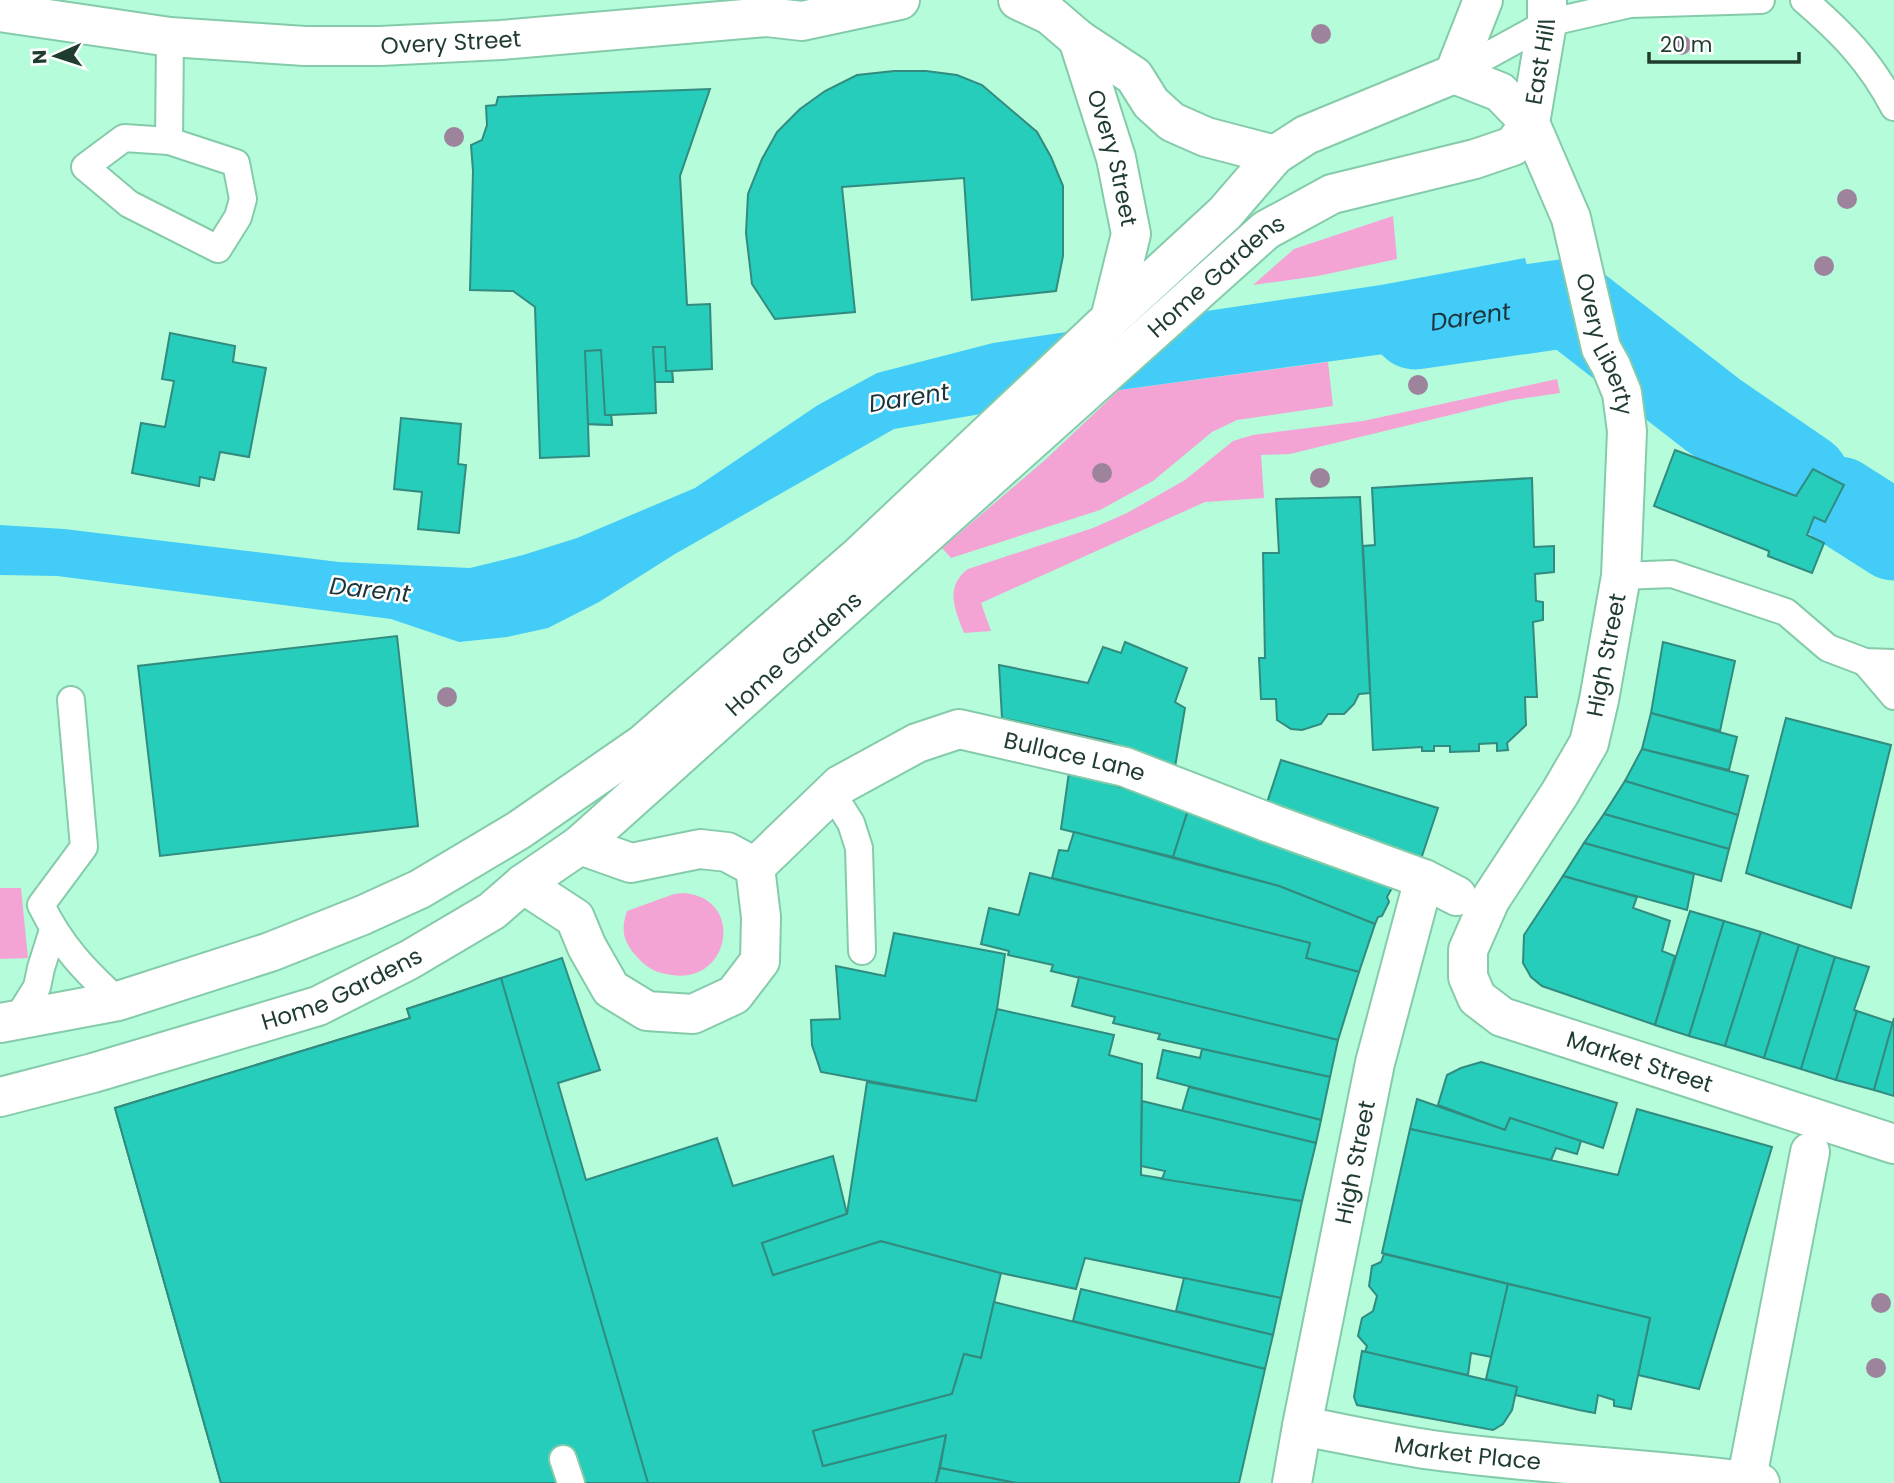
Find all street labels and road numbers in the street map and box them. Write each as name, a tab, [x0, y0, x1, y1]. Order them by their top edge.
street label: East Hill	[1517, 19, 1563, 107]
street label: Overy Street	[380, 22, 522, 62]
street label: Overy Street	[1079, 85, 1145, 229]
street label: Home Gardens	[1140, 207, 1290, 345]
street label: Overy Liberty	[1568, 270, 1641, 417]
street label: Home Gardens	[718, 584, 869, 723]
street label: High Street	[1578, 590, 1634, 720]
street label: Bullace Lane	[1001, 724, 1150, 789]
street label: Home Gardens	[257, 940, 428, 1038]
street label: Market Street	[1562, 1023, 1717, 1100]
street label: High Street	[1327, 1098, 1383, 1227]
street label: Market Place	[1392, 1428, 1542, 1478]

